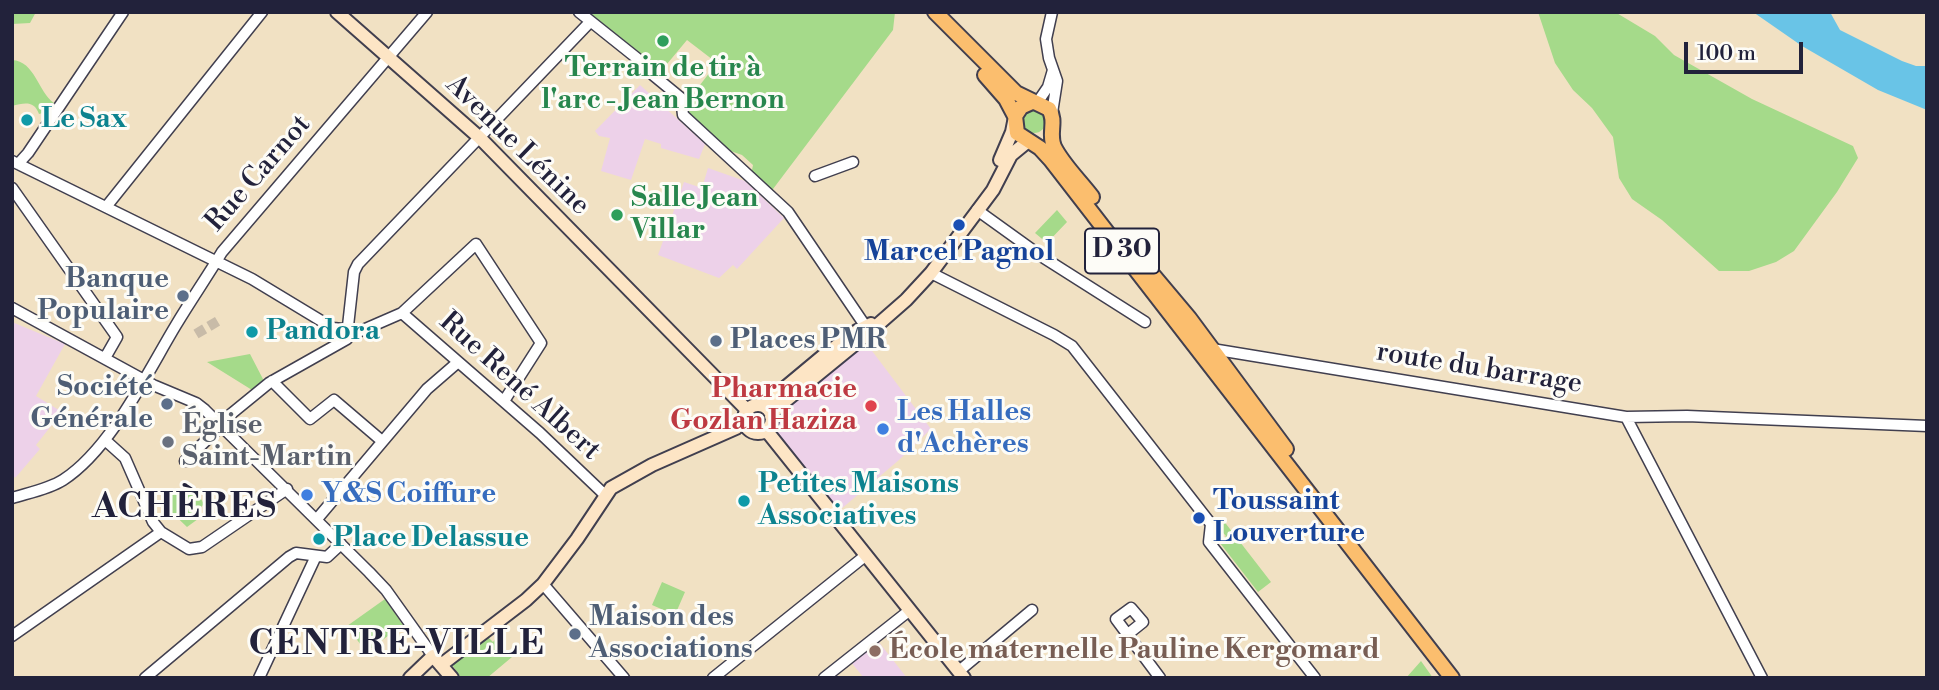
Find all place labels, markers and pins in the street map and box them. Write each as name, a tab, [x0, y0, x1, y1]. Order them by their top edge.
marker: Terrain de tir à l'arc - Jean Bernon	[655, 33, 671, 49]
place label: Terrain de tir à l'arc - Jean Bernon	[541, 52, 785, 118]
place label: Le Sax	[41, 103, 127, 137]
marker: Le Sax	[19, 112, 35, 128]
place label: Salle Jean Villar	[631, 182, 758, 248]
marker: Salle Jean Villar	[609, 207, 625, 223]
marker: Marcel Pagnol	[951, 217, 967, 233]
place label: Marcel Pagnol	[864, 236, 1054, 270]
place label: Banque Populaire	[37, 263, 169, 329]
marker: Banque Populaire	[175, 288, 191, 304]
place label: Pandora	[266, 315, 380, 349]
marker: Pandora	[244, 324, 260, 340]
place label: Places PMR	[730, 324, 886, 358]
marker: Places PMR	[708, 333, 724, 349]
place label: Société Générale	[30, 371, 153, 437]
place label: Pharmacie Gozlan Haziza	[670, 373, 857, 439]
marker: Société Générale	[159, 396, 175, 412]
place label: Les Halles d'Achères	[897, 396, 1031, 462]
marker: Pharmacie Gozlan Haziza	[863, 398, 879, 414]
place label: Église Saint-Martin	[182, 409, 352, 475]
marker: Les Halles d'Achères	[875, 421, 891, 437]
marker: Église Saint-Martin	[160, 434, 176, 450]
place label: Petites Maisons Associatives	[758, 468, 959, 534]
place label: Y&S Coiffure	[321, 478, 496, 512]
place label: Toussaint Louverture	[1213, 485, 1365, 551]
marker: Y&S Coiffure	[299, 487, 315, 503]
marker: Petites Maisons Associatives	[736, 493, 752, 509]
marker: Toussaint Louverture	[1191, 510, 1207, 526]
place label: Place Delassue	[333, 522, 529, 556]
marker: Place Delassue	[311, 531, 327, 547]
place label: Maison des Associations	[589, 601, 753, 667]
marker: Maison des Associations	[567, 626, 583, 642]
place label: École maternelle Pauline Kergomard	[889, 634, 1380, 668]
marker: École maternelle Pauline Kergomard	[867, 643, 883, 659]

